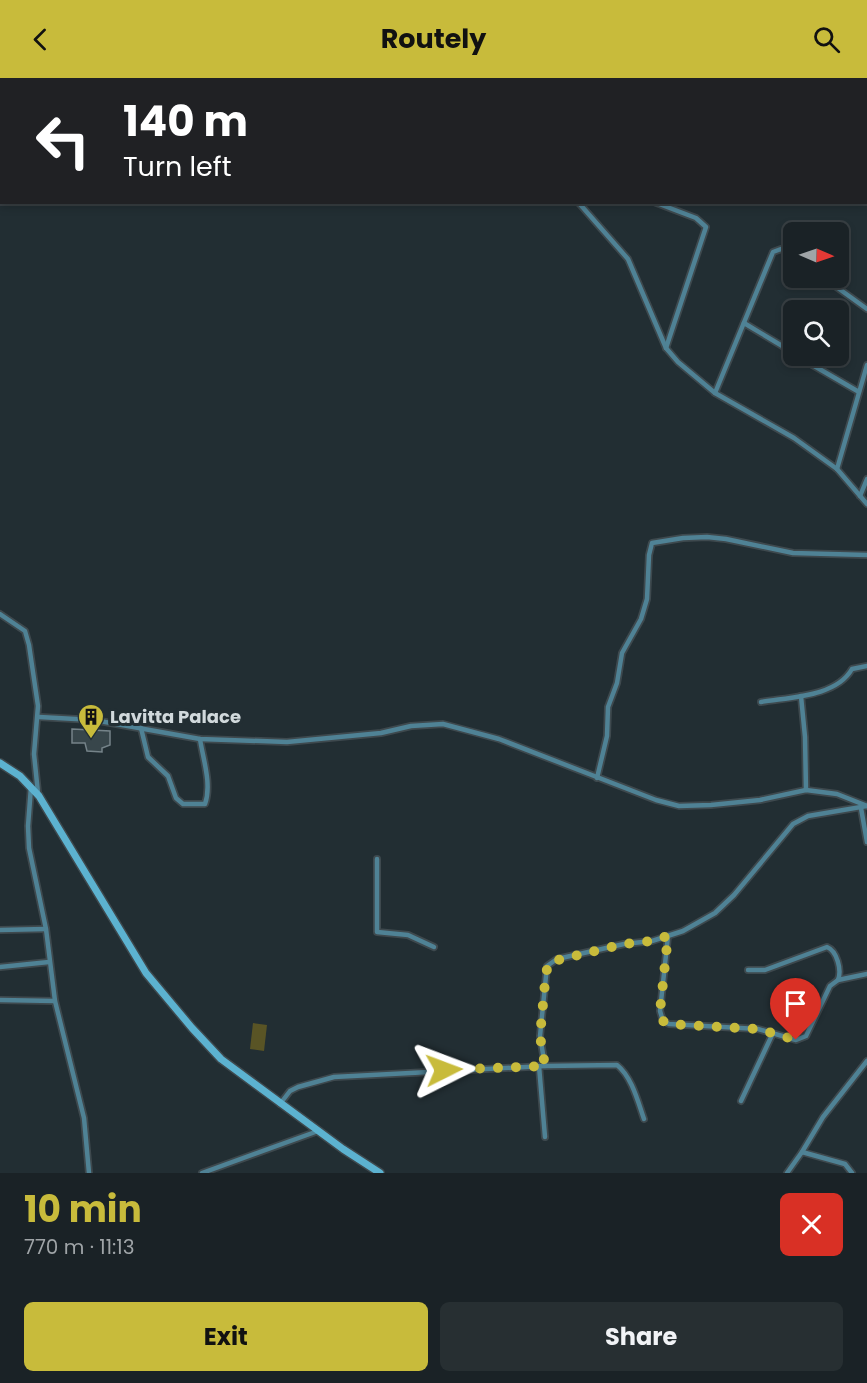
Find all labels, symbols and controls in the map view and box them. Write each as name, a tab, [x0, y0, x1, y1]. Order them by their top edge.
text: Routely	[381, 20, 486, 57]
icon: back	[24, 23, 57, 56]
icon: search	[810, 23, 843, 56]
text: 140 m	[123, 92, 248, 151]
icon: left	[24, 102, 102, 180]
text: Turn left	[123, 148, 232, 185]
north arrow	[783, 222, 849, 288]
map controls	[783, 222, 849, 366]
button: search	[783, 300, 849, 366]
building icon: Lavitta Palace	[76, 702, 106, 740]
place label: Lavitta Palace	[110, 704, 241, 729]
pin	[770, 978, 821, 1040]
icon: arrive	[779, 987, 812, 1020]
position arrow	[412, 1038, 476, 1102]
text: 10 min	[24, 1184, 142, 1235]
button: close	[780, 1193, 843, 1256]
text: 770 m · 11:13	[24, 1233, 135, 1261]
button: Exit	[24, 1302, 428, 1371]
button: Share	[440, 1302, 843, 1371]

